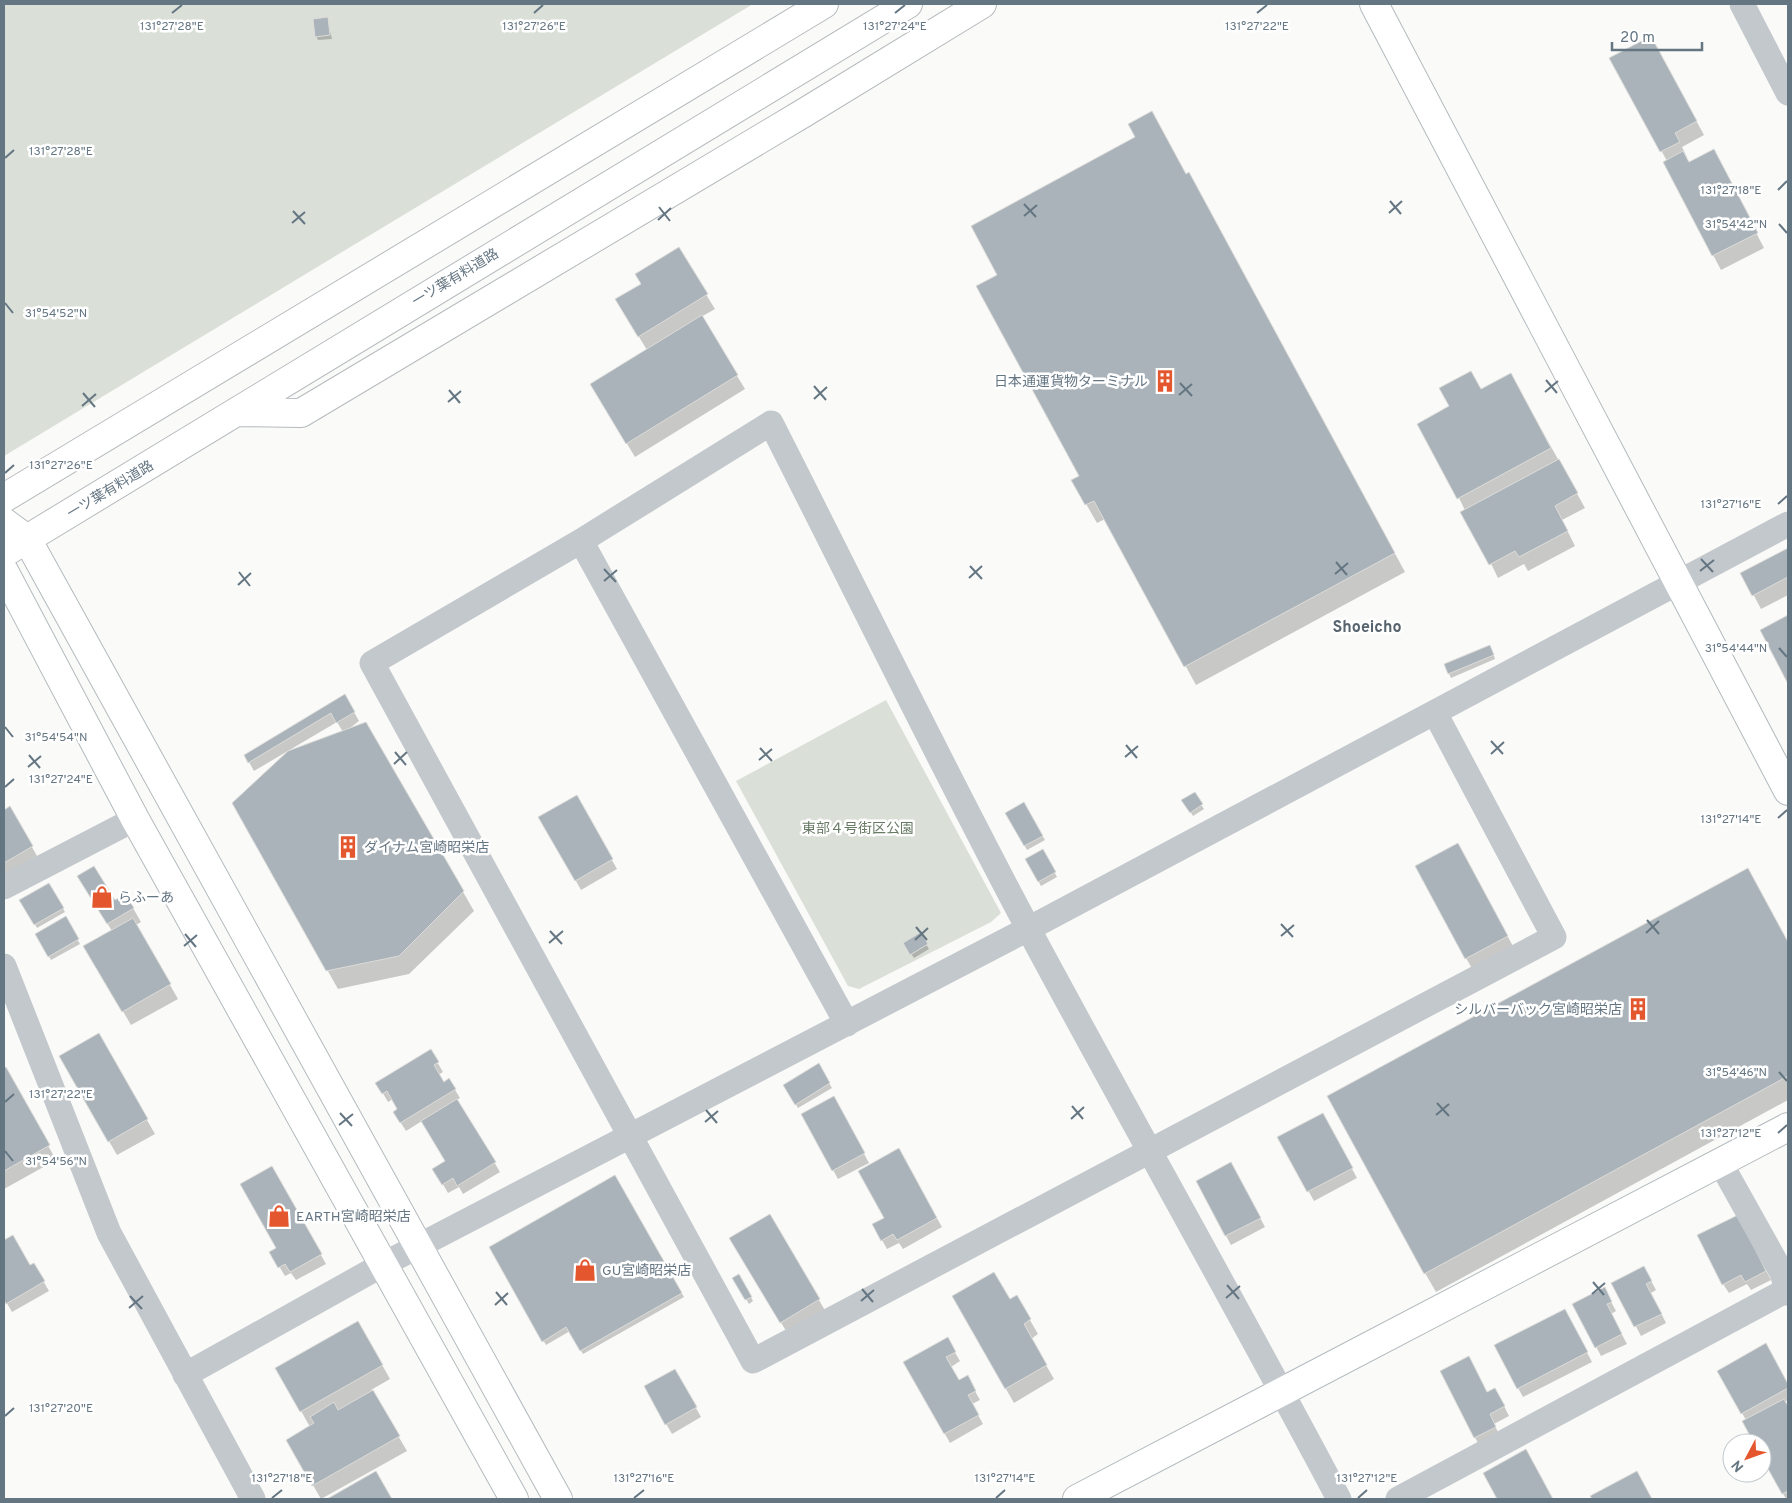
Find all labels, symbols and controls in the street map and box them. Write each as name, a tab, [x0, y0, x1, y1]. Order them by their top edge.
text: 131°27'28"E	[140, 19, 204, 35]
text: 131°27'26"E	[502, 19, 566, 35]
text: 131°27'24"E	[863, 19, 927, 35]
text: 131°27'22"E	[1225, 19, 1289, 35]
scale bar	[1612, 20, 1702, 52]
text: 20 m	[1620, 29, 1655, 48]
text: 131°27'28"E	[29, 144, 93, 160]
text: 131°27'18"E	[1701, 183, 1761, 199]
text: 31°54'42"N	[1705, 217, 1767, 233]
street label: 一ツ葉有料道路	[409, 245, 502, 311]
text: 31°54'52"N	[25, 306, 87, 322]
building icon: 日本通運貨物ターミナル	[1152, 368, 1178, 394]
place label: 日本通運貨物ターミナル	[994, 373, 1148, 391]
street label: 一ツ葉有料道路	[64, 457, 157, 523]
text: 131°27'26"E	[29, 458, 93, 474]
text: 131°27'16"E	[1701, 497, 1761, 513]
district label: Shoeicho	[1332, 618, 1402, 638]
text: 31°54'44"N	[1705, 641, 1767, 657]
text: 31°54'54"N	[25, 730, 87, 746]
text: 131°27'24"E	[29, 772, 93, 788]
text: 131°27'14"E	[1701, 812, 1761, 828]
park label: 東部４号街区公園	[802, 821, 914, 838]
building icon: ダイナム宮崎昭栄店	[335, 834, 361, 860]
place label: ダイナム宮崎昭栄店	[364, 840, 489, 857]
shop icon: らふーあ	[89, 884, 115, 910]
place label: らふーあ	[118, 890, 174, 907]
building icon: シルバーバック宮崎昭栄店	[1625, 996, 1651, 1022]
place label: シルバーバック宮崎昭栄店	[1454, 1002, 1622, 1019]
text: 31°54'46"N	[1705, 1065, 1767, 1081]
text: 131°27'22"E	[29, 1087, 93, 1103]
text: 131°27'12"E	[1701, 1126, 1761, 1142]
text: 31°54'56"N	[25, 1154, 87, 1170]
shop icon: EARTH宮崎昭栄店	[266, 1203, 292, 1229]
place label: EARTH宮崎昭栄店	[296, 1209, 411, 1226]
shop icon: GU宮崎昭栄店	[572, 1257, 598, 1283]
place label: GU宮崎昭栄店	[602, 1263, 691, 1280]
text: 131°27'20"E	[29, 1401, 93, 1417]
north arrow	[1722, 1433, 1772, 1483]
text: N	[1729, 1456, 1748, 1475]
text: 131°27'18"E	[252, 1471, 312, 1487]
text: 131°27'16"E	[614, 1471, 674, 1487]
text: 131°27'14"E	[975, 1471, 1035, 1487]
text: 131°27'12"E	[1337, 1471, 1397, 1487]

